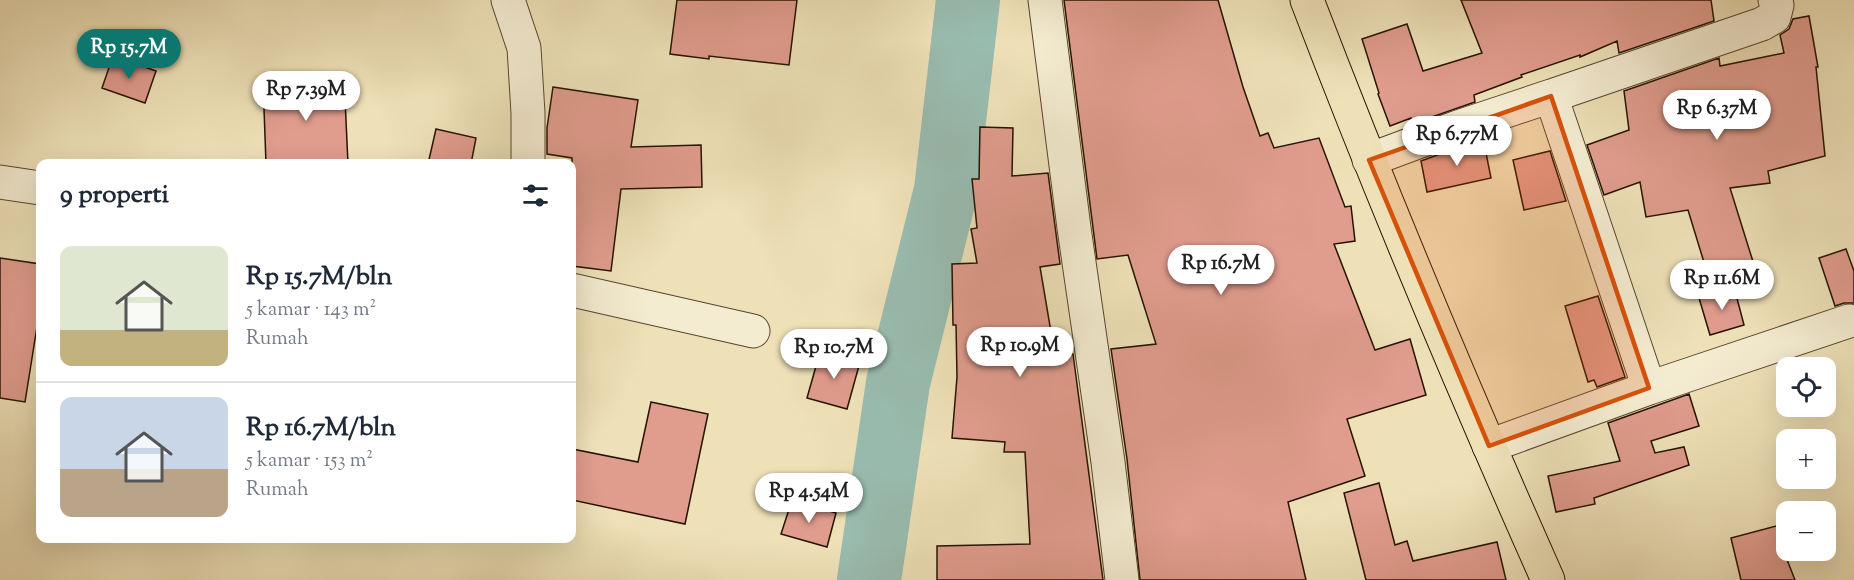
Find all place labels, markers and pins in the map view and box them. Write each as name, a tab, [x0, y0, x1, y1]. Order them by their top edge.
pin: Rp 15.7M	[67, 29, 191, 80]
pin: Rp 7.39M	[244, 71, 368, 122]
pin: Rp 6.37M	[1655, 90, 1779, 141]
pin: Rp 6.77M	[1395, 116, 1519, 167]
pin: Rp 16.7M	[1159, 245, 1283, 296]
pin: Rp 11.6M	[1660, 260, 1784, 311]
pin: Rp 10.9M	[958, 327, 1082, 378]
pin: Rp 10.7M	[772, 329, 896, 380]
pin: Rp 4.54M	[747, 473, 871, 524]

